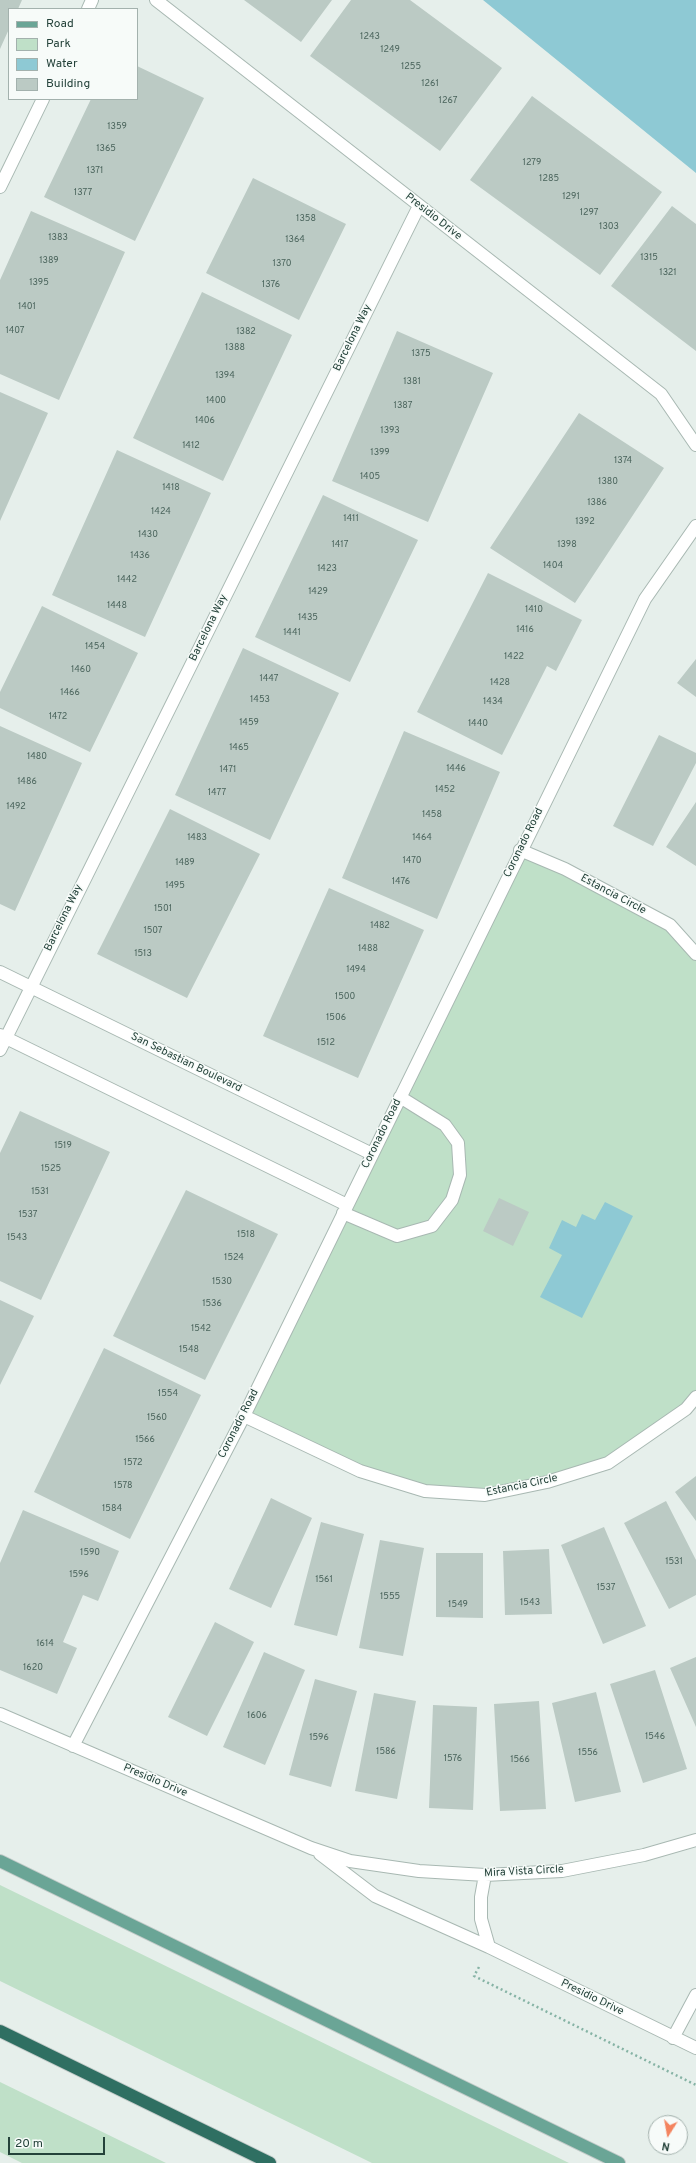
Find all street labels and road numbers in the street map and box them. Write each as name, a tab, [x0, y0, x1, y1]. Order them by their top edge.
street label: Presidio Drive	[402, 191, 464, 243]
street label: Barcelona Way	[331, 302, 375, 374]
street label: Barcelona Way	[187, 592, 231, 664]
street label: Coronado Road	[501, 806, 547, 880]
street label: Estancia Circle	[578, 872, 648, 918]
street label: Barcelona Way	[42, 882, 86, 954]
street label: San Sebastian Boulevard	[128, 1030, 244, 1096]
street label: Coronado Road	[359, 1097, 405, 1171]
street label: Coronado Road	[216, 1387, 262, 1461]
street label: Estancia Circle	[485, 1472, 559, 1500]
street label: Presidio Drive	[121, 1762, 189, 1800]
street label: Mira Vista Circle	[484, 1863, 564, 1881]
street label: Presidio Drive	[558, 1977, 626, 2019]

